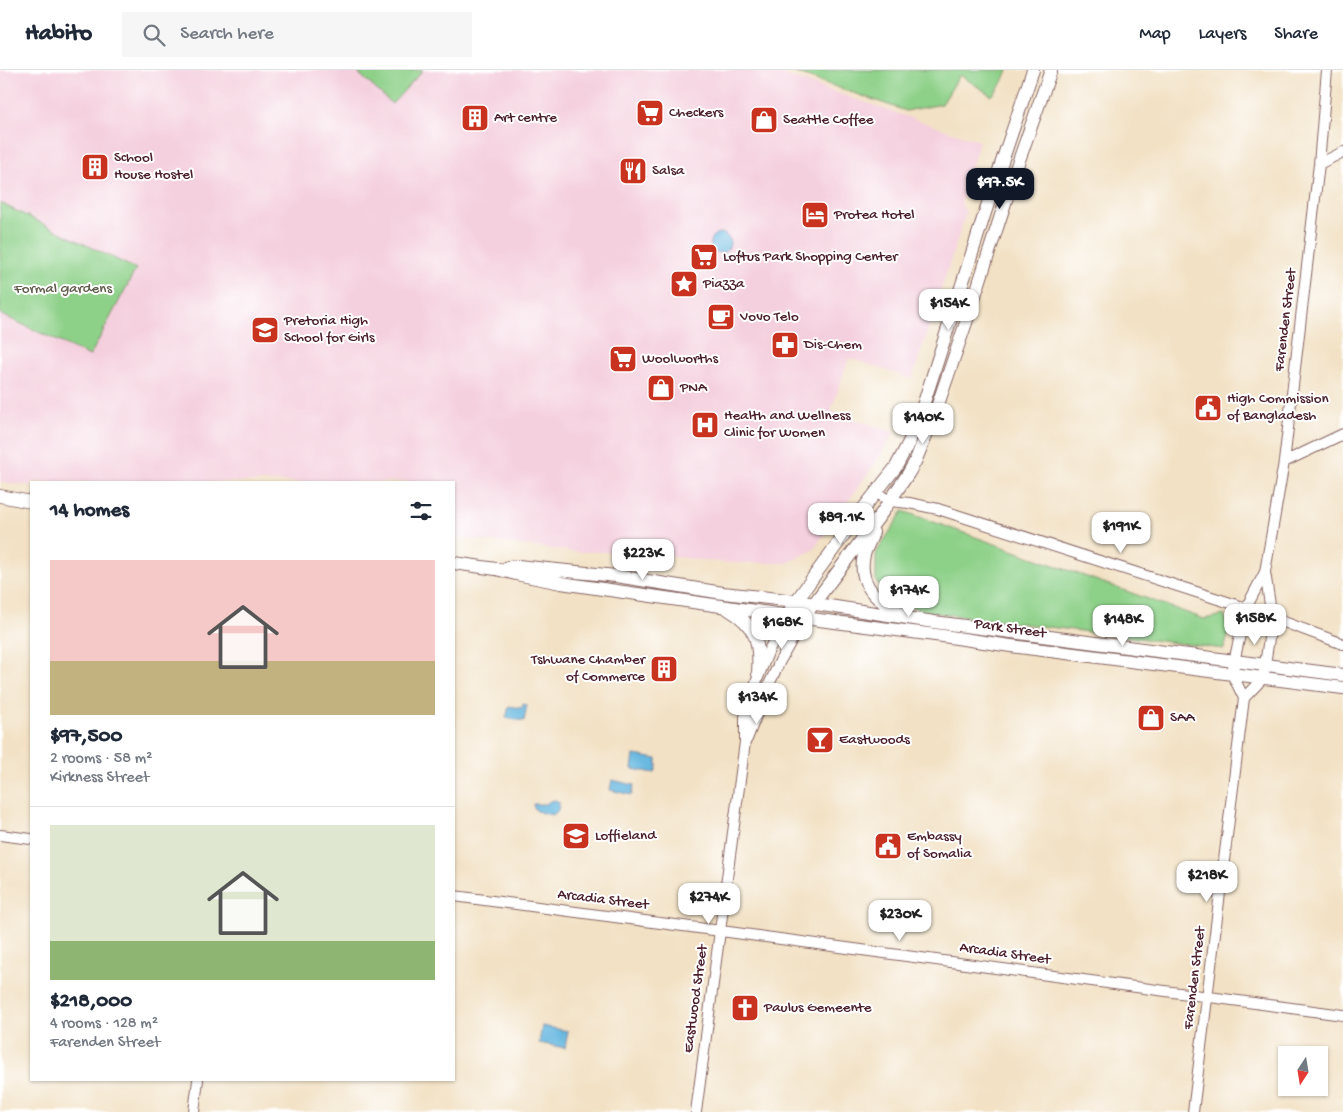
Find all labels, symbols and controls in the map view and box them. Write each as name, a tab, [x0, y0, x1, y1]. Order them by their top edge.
search box	[122, 12, 472, 57]
text: Habito	[25, 20, 92, 49]
icon: search	[140, 21, 168, 49]
text: Search here	[180, 23, 274, 46]
text: Map	[1139, 24, 1171, 45]
text: Layers	[1199, 24, 1246, 45]
text: Share	[1274, 24, 1318, 45]
supermarket icon: Checkers	[635, 98, 665, 128]
building icon: Art centre	[460, 103, 490, 133]
place label: Checkers	[669, 104, 724, 122]
shop icon: Seattle Coffee	[749, 105, 779, 135]
place label: Art centre	[494, 109, 557, 127]
place label: Seattle Coffee	[783, 111, 874, 129]
place label: School House Hostel	[114, 149, 193, 184]
building icon: School House Hostel	[80, 152, 110, 182]
restaurant icon: Salsa	[618, 156, 648, 186]
place label: Salsa	[652, 162, 685, 180]
pin: $97.5K	[959, 168, 1041, 210]
text: $97.5K	[977, 174, 1023, 193]
hotel icon: Protea Hotel	[800, 200, 830, 230]
place label: Protea Hotel	[833, 206, 915, 224]
supermarket icon: Loftus Park Shopping Center	[689, 242, 719, 272]
place label: Loftus Park Shopping Center	[723, 248, 899, 266]
street label: Farenden Street	[1271, 266, 1301, 373]
place icon: Piazza	[669, 269, 699, 299]
place label: Piazza	[702, 275, 745, 293]
park label: Formal gardens	[13, 280, 112, 298]
pin: $154K	[914, 288, 984, 331]
text: $154K	[930, 295, 968, 314]
cafe icon: Vovo Telo	[706, 302, 736, 332]
place label: Vovo Telo	[739, 308, 799, 326]
place label: Pretoria High School for Girls	[283, 312, 375, 347]
school or university icon: Pretoria High School for Girls	[250, 315, 280, 345]
pharmacy icon: Dis-Chem	[770, 330, 800, 360]
place label: Dis-Chem	[803, 336, 862, 354]
supermarket icon: Woolworths	[608, 344, 638, 374]
place label: Woolworths	[642, 350, 719, 368]
shop icon: PNA	[646, 373, 676, 403]
place label: PNA	[679, 379, 708, 397]
place label: High Commission of Bangladesh	[1227, 390, 1329, 425]
public building icon: High Commission of Bangladesh	[1193, 393, 1223, 423]
pin: $140K	[888, 402, 958, 445]
place label: Health and Wellness Clinic for Women	[724, 407, 851, 442]
text: $140K	[903, 409, 943, 428]
hospital icon: Health and Wellness Clinic for Women	[690, 410, 720, 440]
icon: filters	[407, 497, 435, 525]
text: 14 homes	[50, 499, 129, 524]
pin: $89.1K	[800, 502, 882, 545]
text: $89.1K	[819, 509, 863, 528]
pin: $191K	[1086, 512, 1156, 554]
text: $191K	[1103, 518, 1139, 537]
pin: $223K	[608, 538, 678, 581]
text: $223K	[623, 545, 663, 564]
pin: $174K	[874, 576, 944, 618]
text: $174K	[890, 582, 928, 601]
icon: home	[198, 592, 288, 682]
pin: $148K	[1088, 604, 1158, 647]
pin: $158K	[1220, 604, 1290, 646]
pin: $168K	[747, 608, 817, 650]
text: $158K	[1235, 610, 1275, 629]
text: $148K	[1104, 611, 1142, 630]
text: $168K	[762, 614, 802, 633]
street label: Park Street	[972, 615, 1049, 643]
place label: Tshwane Chamber of Commerce	[530, 651, 647, 686]
building icon: Tshwane Chamber of Commerce	[649, 654, 679, 684]
pin: $134K	[722, 682, 792, 725]
text: $134K	[738, 689, 776, 708]
shop icon: SAA	[1136, 703, 1166, 733]
place label: SAA	[1170, 709, 1196, 727]
text: $97,500	[50, 725, 122, 750]
bar icon: Eastwoods	[805, 725, 835, 755]
place label: Eastwoods	[839, 731, 910, 749]
text: 2 rooms · 58 m²	[50, 750, 152, 769]
text: Kirkness Street	[50, 769, 149, 788]
school or university icon: Loffieland	[561, 821, 591, 851]
place label: Loffieland	[595, 827, 657, 845]
place label: Embassy of Somalia	[907, 828, 972, 863]
public building icon: Embassy of Somalia	[873, 831, 903, 861]
icon: home	[198, 858, 288, 948]
pin: $218K	[1172, 860, 1242, 903]
text: $218K	[1187, 867, 1227, 886]
pin: $274K	[674, 882, 744, 925]
street label: Arcadia Street	[556, 885, 651, 915]
text: $274K	[689, 889, 729, 908]
pin: $230K	[865, 900, 935, 942]
text: $230K	[879, 906, 921, 925]
street label: Farenden Street	[1180, 924, 1210, 1031]
street label: Arcadia Street	[958, 939, 1053, 970]
street label: Eastwood Street	[680, 942, 713, 1054]
text: $218,000	[50, 990, 132, 1015]
church icon: Paulus Gemeente	[730, 993, 760, 1023]
place label: Paulus Gemeente	[763, 999, 872, 1017]
text: 4 rooms · 128 m²	[50, 1015, 158, 1034]
text: Farenden Street	[50, 1034, 160, 1053]
north arrow	[1278, 1046, 1328, 1096]
map controls	[1278, 1046, 1328, 1096]

